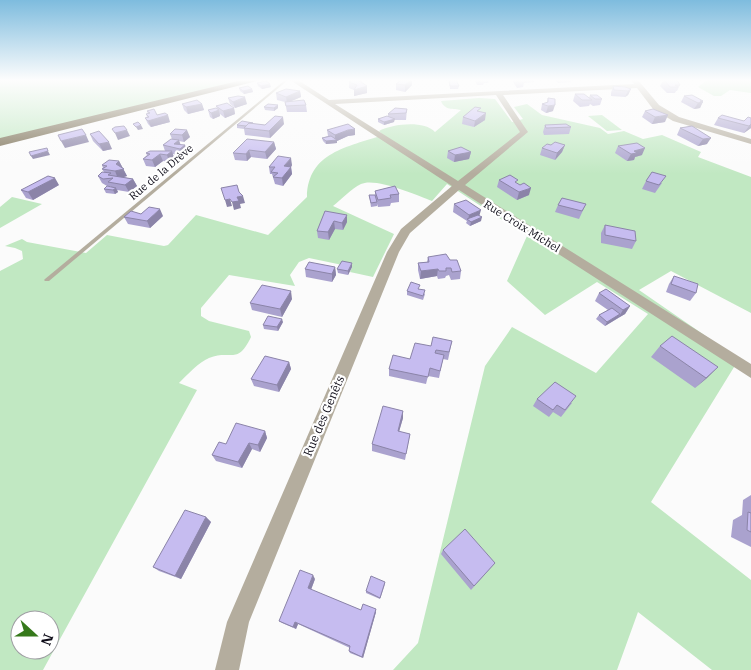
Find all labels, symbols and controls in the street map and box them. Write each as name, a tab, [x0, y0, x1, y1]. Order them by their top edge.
street label: Rue de la Drève	[126, 141, 196, 203]
street label: Rue Croix Michel	[481, 197, 563, 255]
street label: Rue des Genêts	[300, 373, 347, 458]
north arrow	[10, 610, 60, 660]
text: N	[37, 631, 58, 648]

